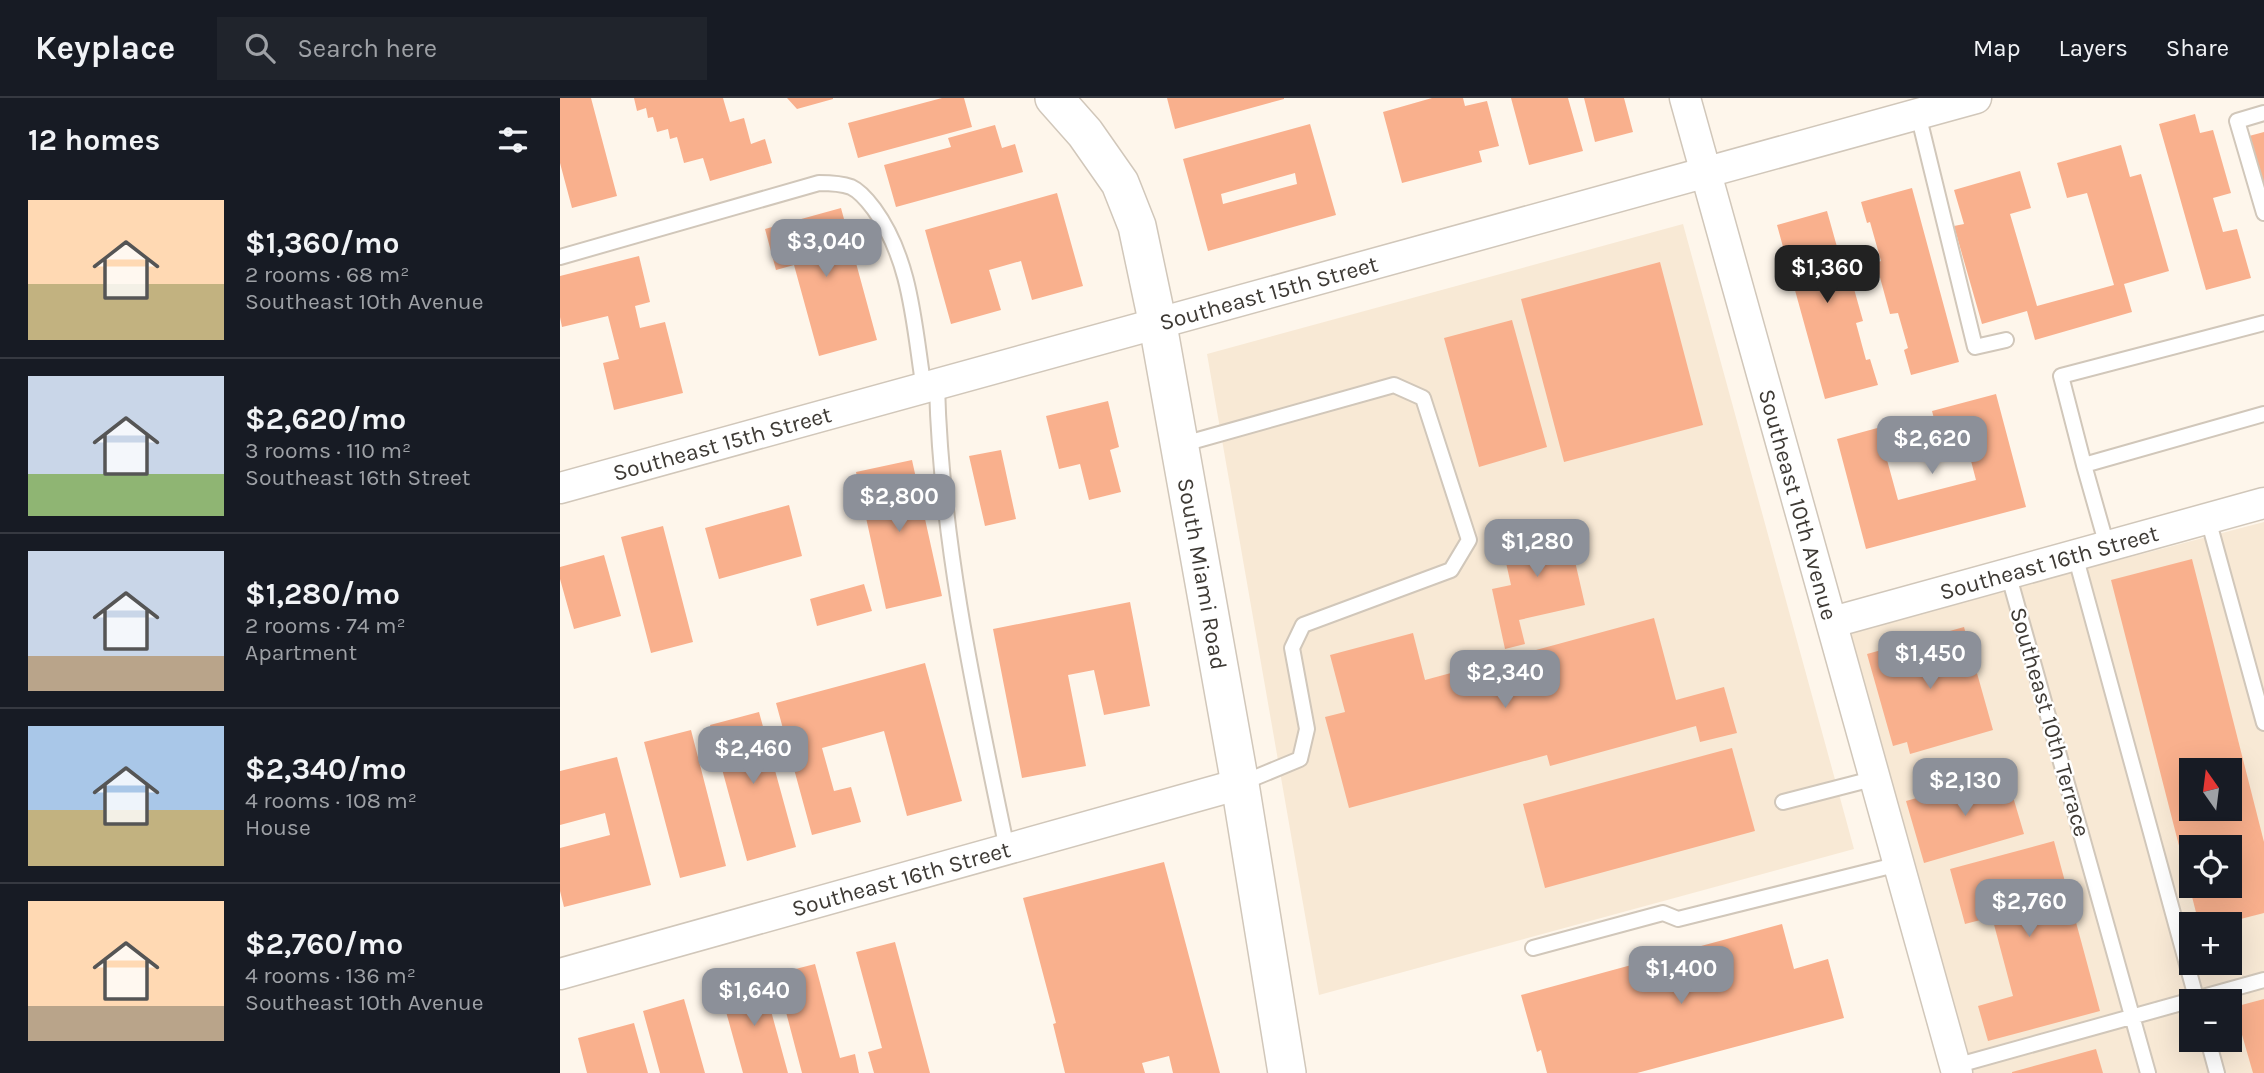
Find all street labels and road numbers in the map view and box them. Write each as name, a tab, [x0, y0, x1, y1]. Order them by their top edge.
street label: Southeast 15th Street	[1156, 250, 1381, 336]
street label: Southeast 10th Avenue	[1753, 386, 1843, 623]
street label: Southeast 15th Street	[610, 400, 835, 486]
street label: South Miami Road	[1172, 476, 1233, 672]
street label: Southeast 16th Street	[1937, 519, 2162, 605]
street label: Southeast 10th Terrace	[2004, 604, 2096, 840]
street label: Southeast 16th Street	[789, 835, 1014, 922]

